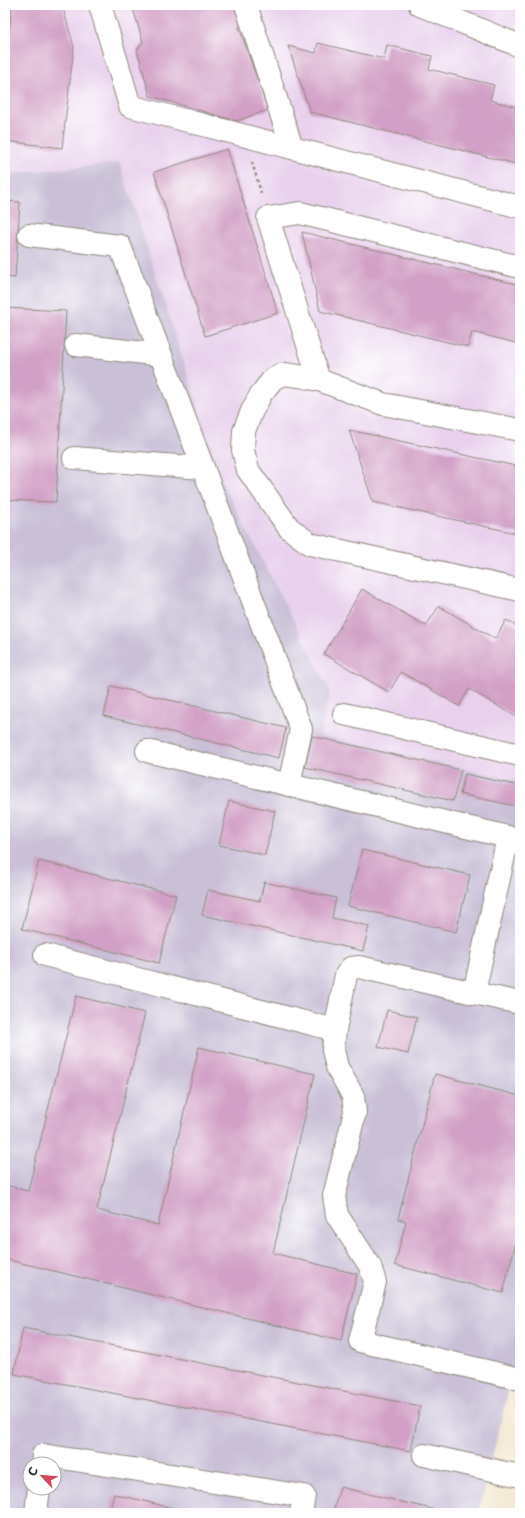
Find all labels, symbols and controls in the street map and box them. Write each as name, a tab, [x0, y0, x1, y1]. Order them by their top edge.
north arrow	[22, 1456, 62, 1496]
text: С	[23, 1464, 42, 1479]

